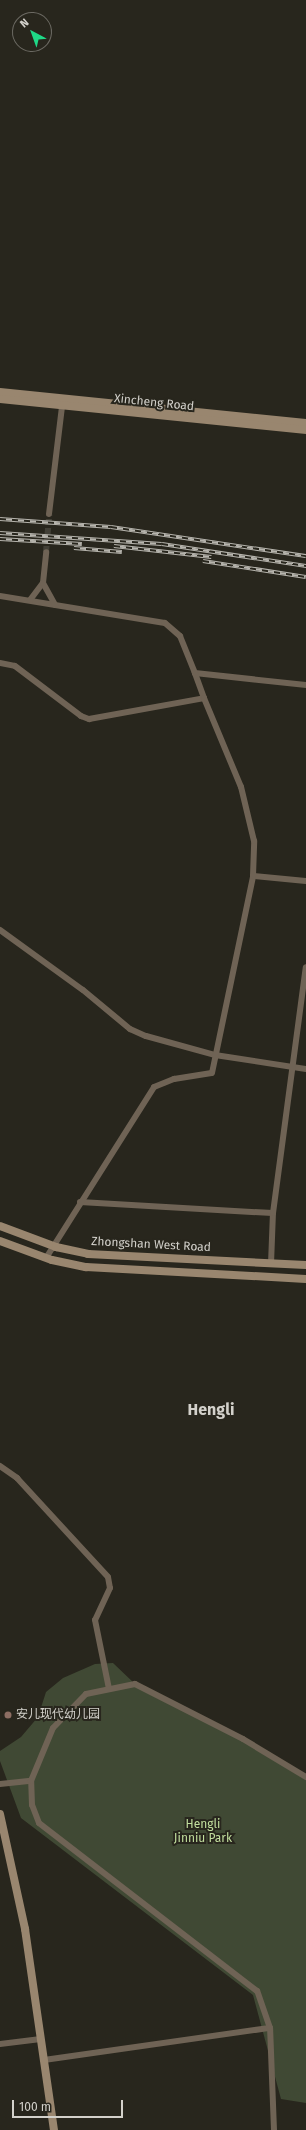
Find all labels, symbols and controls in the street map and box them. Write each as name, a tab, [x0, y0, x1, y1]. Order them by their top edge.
north arrow	[12, 12, 52, 52]
text: N	[17, 16, 31, 31]
street label: Xincheng Road	[113, 392, 195, 414]
street label: Zhongshan West Road	[91, 1235, 211, 1255]
district label: Hengli	[188, 1400, 234, 1420]
place label: 安儿现代幼儿园	[16, 1708, 100, 1722]
marker: 安儿现代幼儿园	[3, 1710, 13, 1720]
park label: Hengli Jinniu Park	[174, 1818, 232, 1846]
scale bar	[14, 2092, 125, 2118]
text: 100 m	[19, 2100, 51, 2114]

